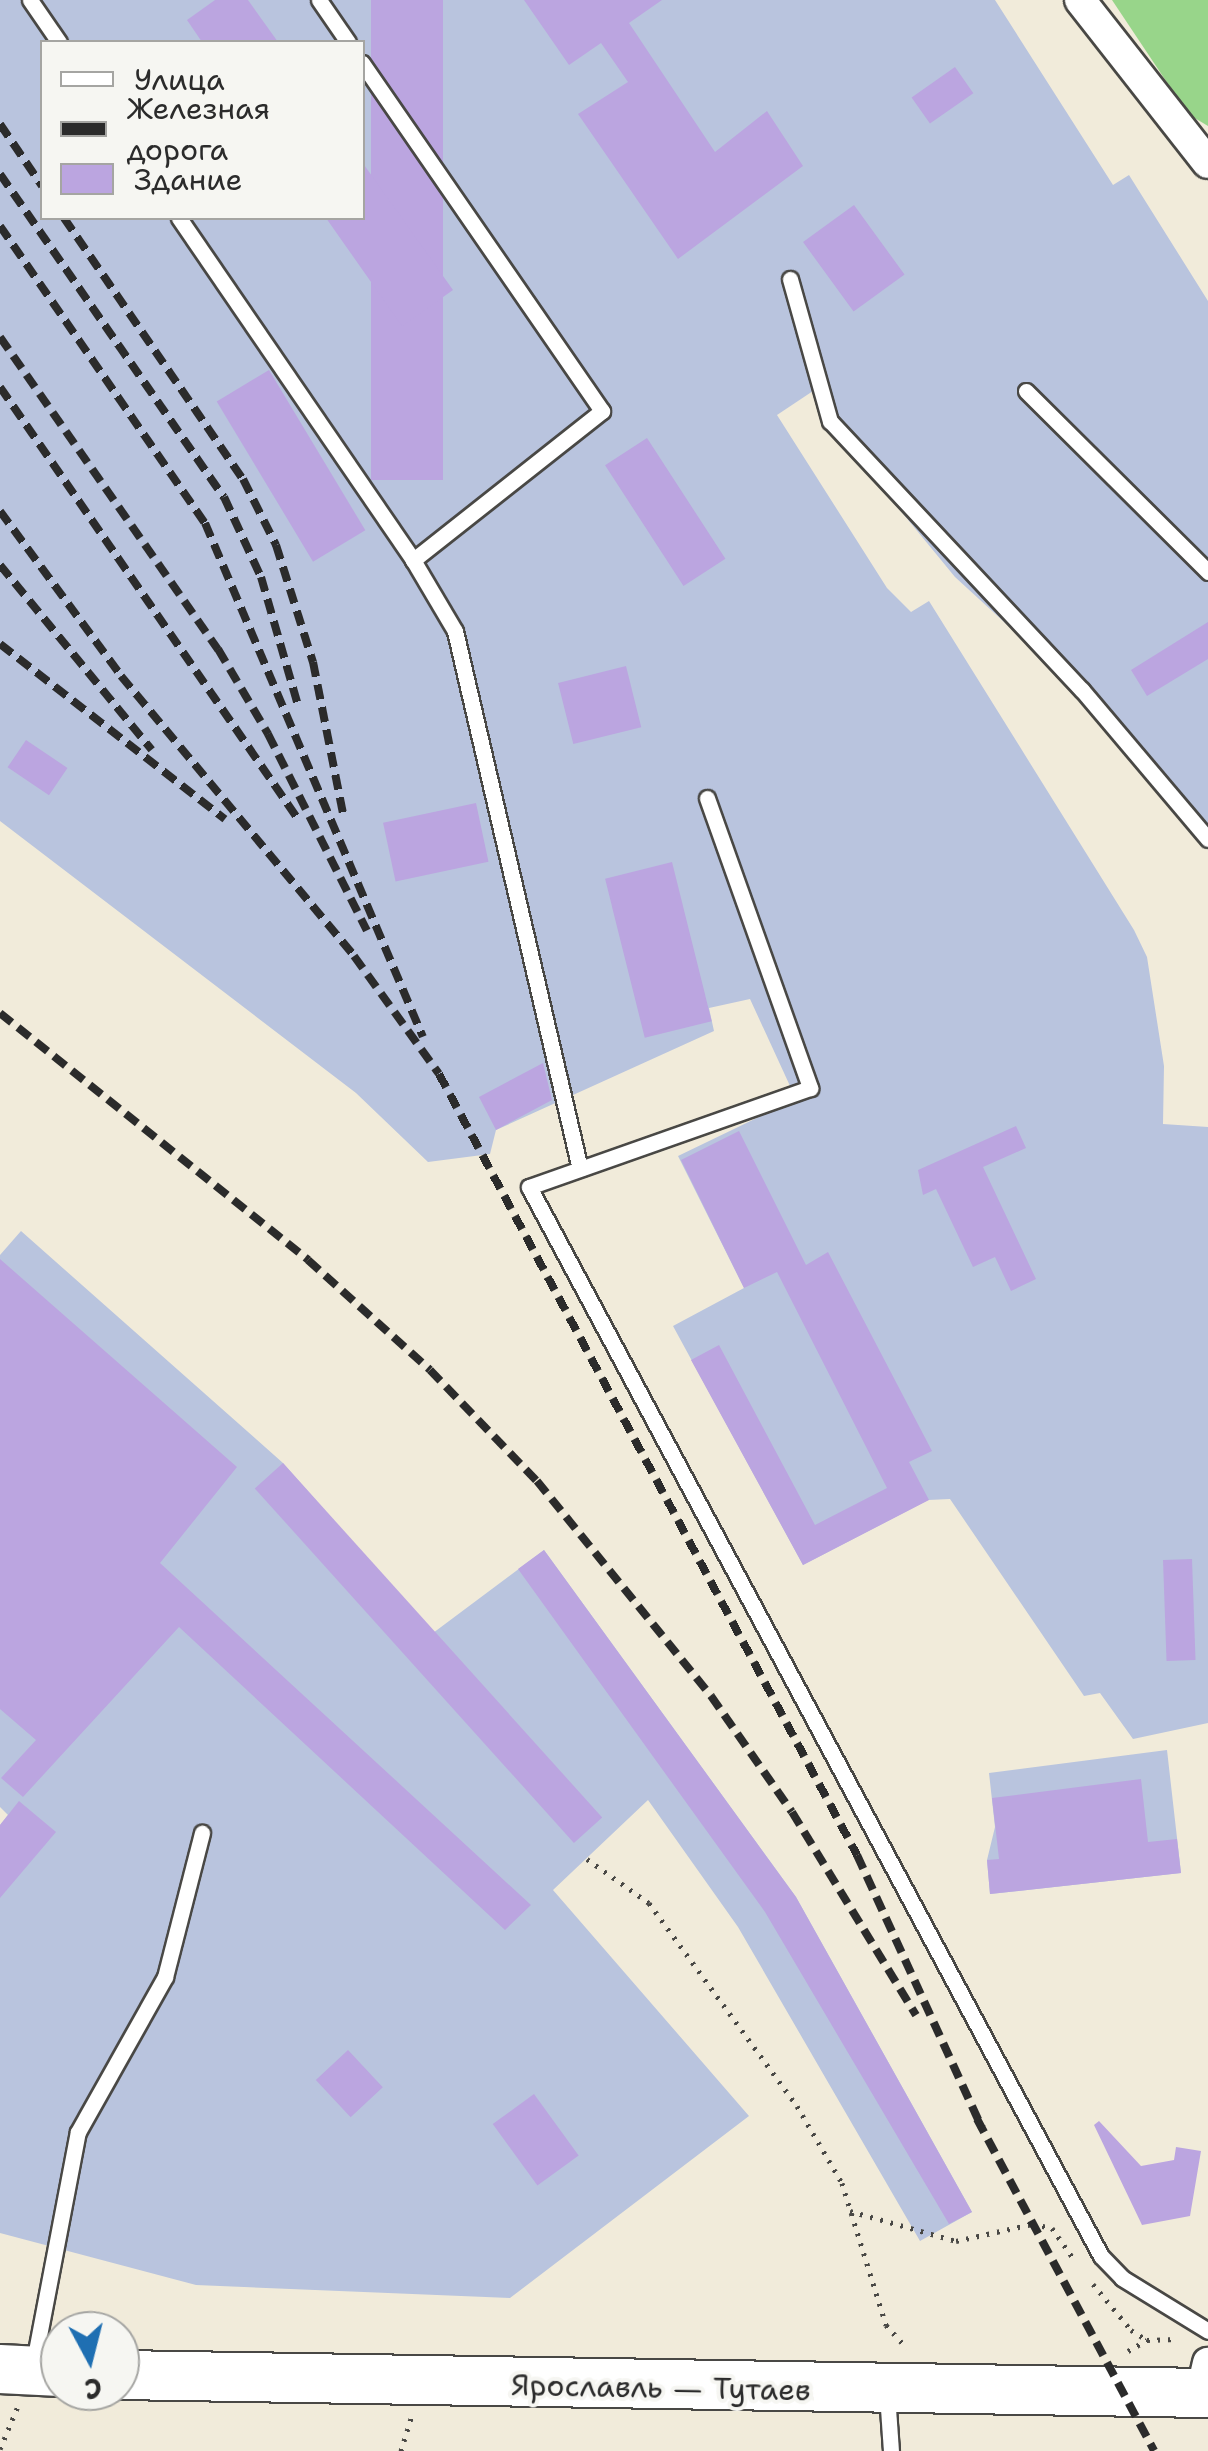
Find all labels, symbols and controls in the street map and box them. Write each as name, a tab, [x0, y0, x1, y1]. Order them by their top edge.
legend	[40, 40, 365, 220]
text: Улица	[134, 59, 225, 100]
text: Железная дорога	[127, 88, 270, 170]
text: Здание	[134, 159, 243, 200]
north arrow	[40, 2311, 140, 2411]
street label: Ярославль — Тутаев	[511, 2367, 811, 2409]
text: С	[83, 2369, 104, 2409]

